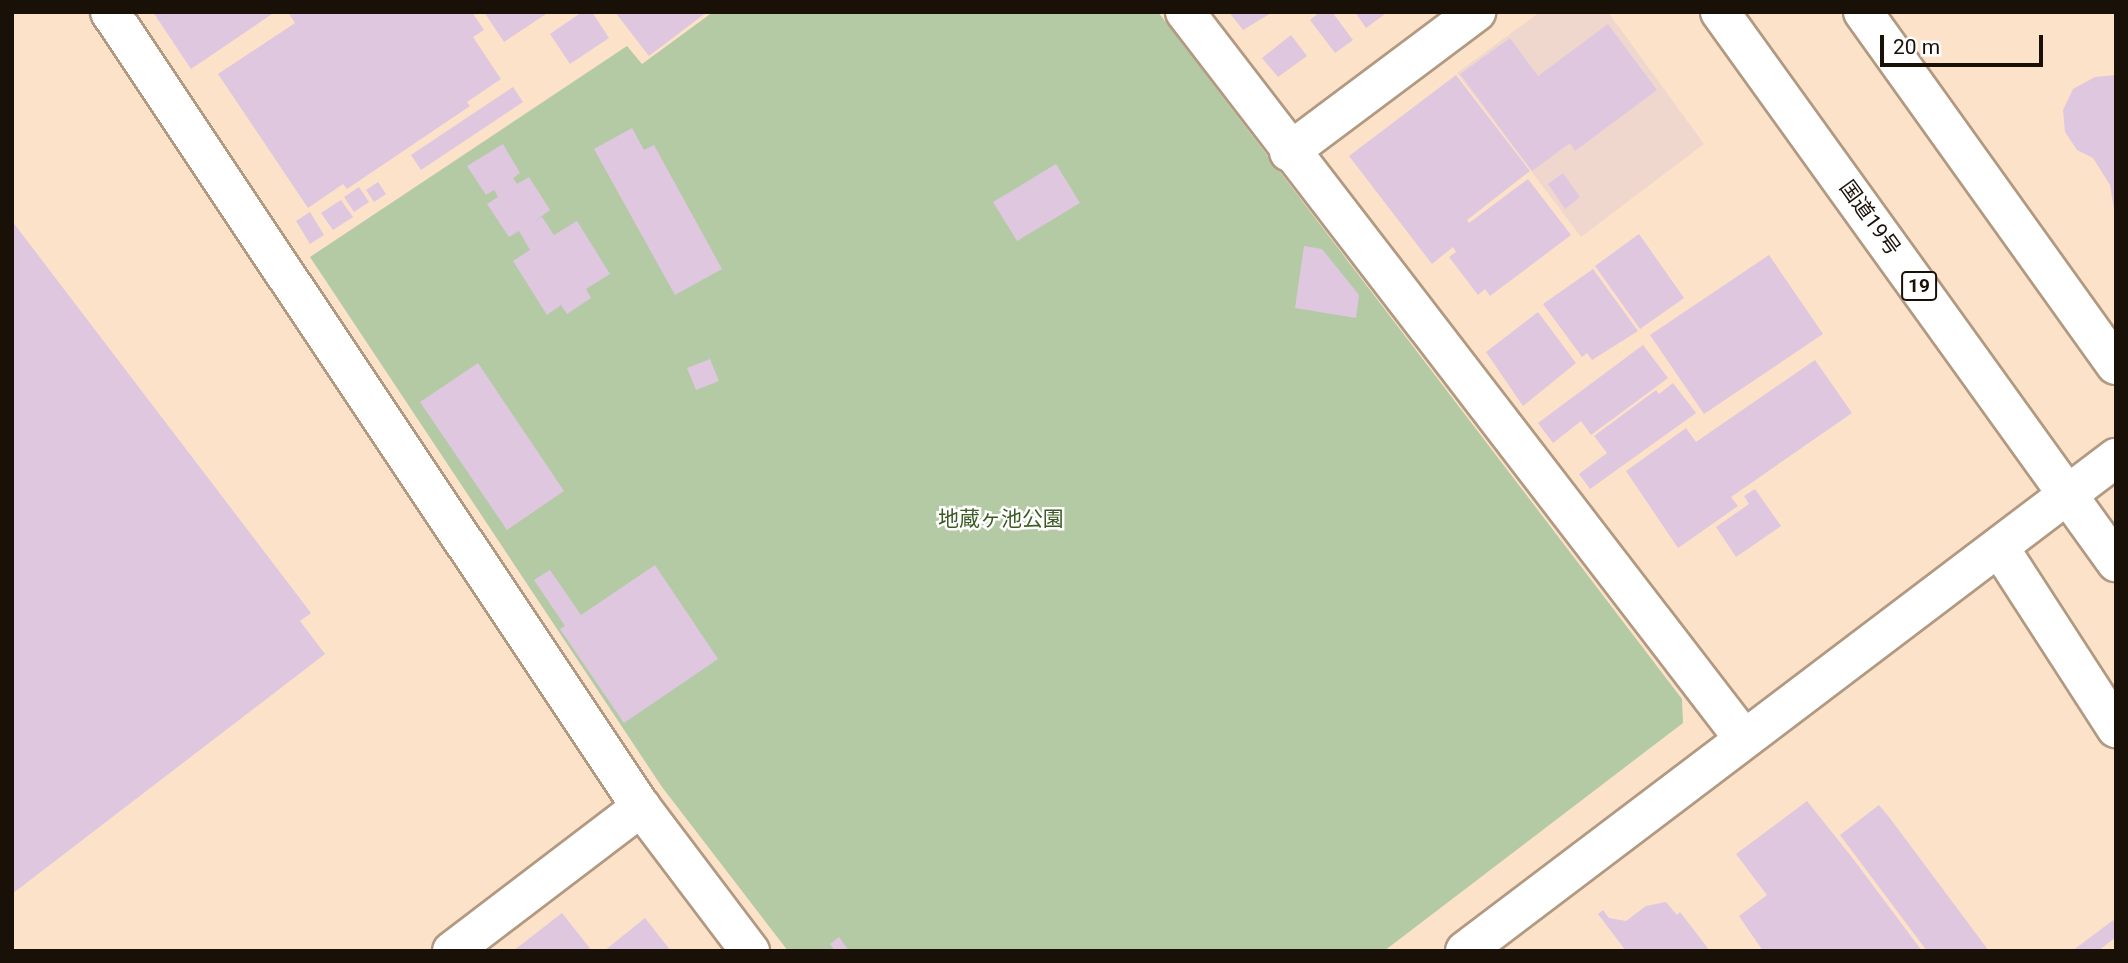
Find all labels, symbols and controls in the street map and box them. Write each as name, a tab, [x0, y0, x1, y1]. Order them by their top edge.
scale bar	[1883, 21, 2046, 65]
text: 20 m	[1893, 35, 1940, 59]
street label: 国道19号	[1834, 176, 1906, 260]
road number: 19	[1900, 270, 1938, 302]
park label: 地蔵ヶ池公園	[938, 506, 1064, 532]

